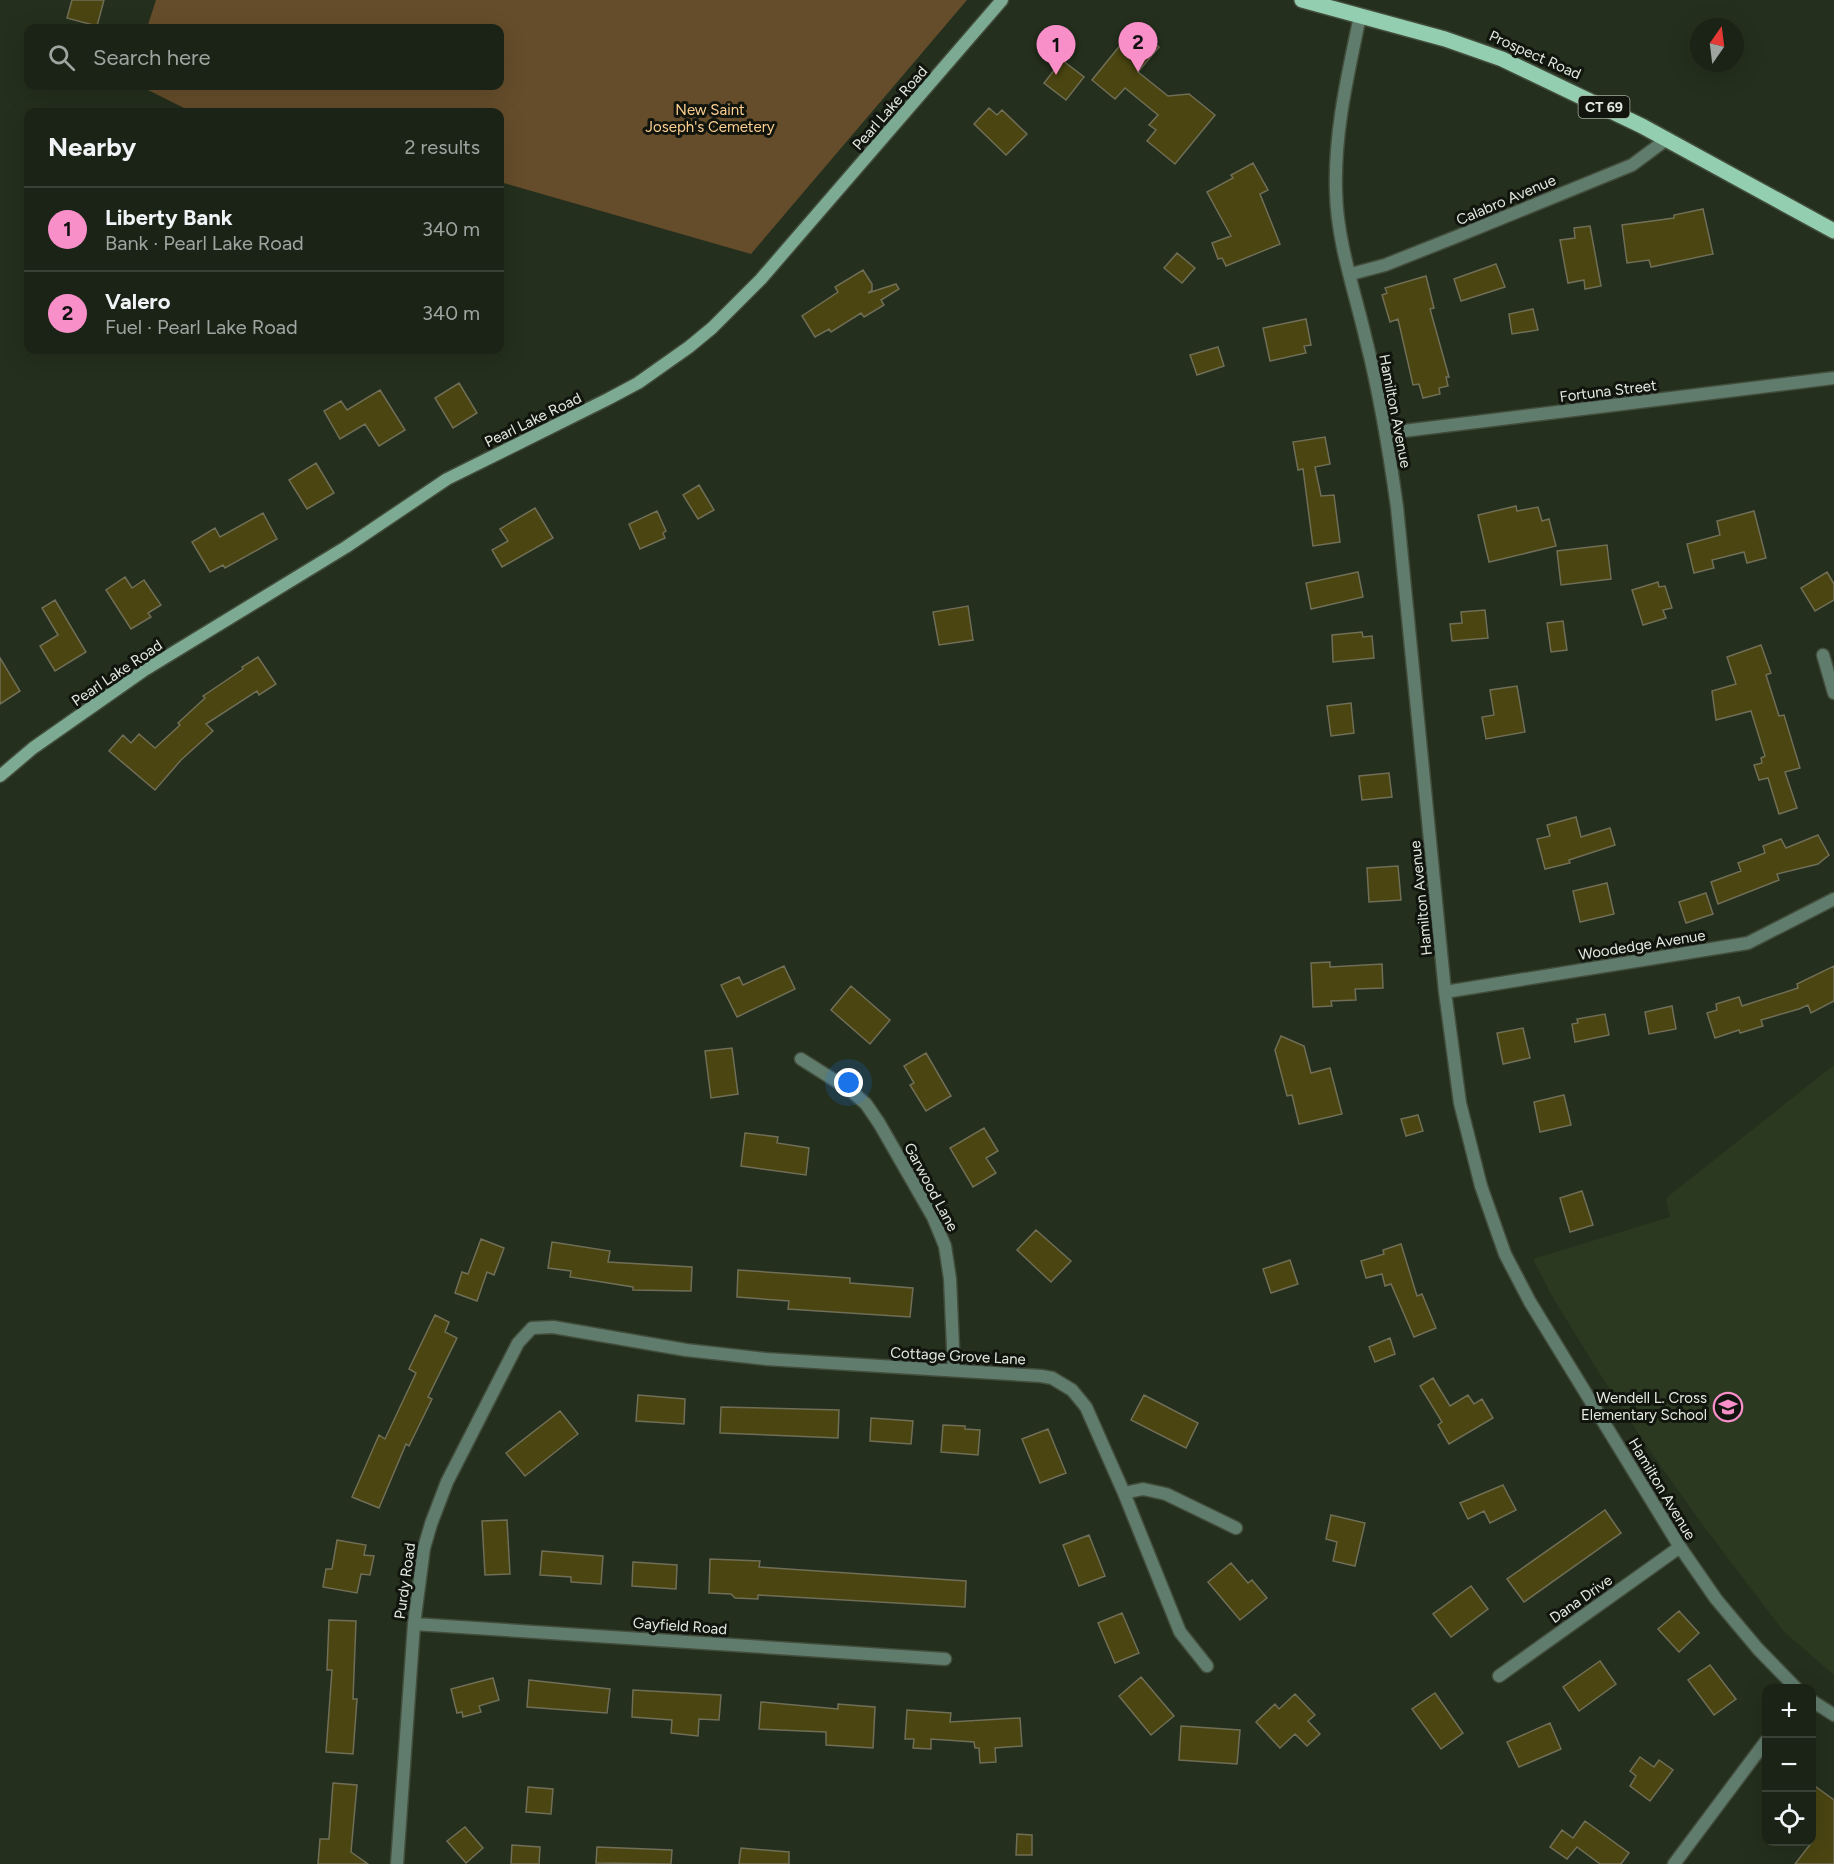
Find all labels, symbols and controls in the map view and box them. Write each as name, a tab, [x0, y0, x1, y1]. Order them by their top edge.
north arrow	[1690, 18, 1744, 72]
pin: 2	[1118, 22, 1158, 72]
search box	[24, 24, 504, 90]
pin: 1	[1036, 26, 1076, 75]
street label: Prospect Road	[1486, 27, 1584, 83]
icon: search	[45, 41, 78, 74]
text: Search here	[93, 44, 211, 71]
street label: Pearl Lake Road	[849, 62, 931, 154]
road number: CT 69	[1578, 96, 1630, 118]
park label: New Saint Joseph's Cemetery	[645, 101, 775, 136]
text: Nearby	[48, 131, 136, 163]
text: 2 results	[404, 135, 480, 159]
street label: Calabro Avenue	[1454, 171, 1558, 229]
text: Liberty Bank	[105, 204, 233, 231]
text: 1	[63, 217, 72, 241]
text: 340 m	[422, 217, 480, 241]
text: Bank · Pearl Lake Road	[105, 231, 304, 255]
text: Valero	[105, 288, 170, 315]
text: 2	[62, 301, 73, 325]
text: 340 m	[422, 301, 480, 325]
text: Fuel · Pearl Lake Road	[105, 315, 298, 339]
street label: Hamilton Avenue	[1375, 353, 1415, 469]
street label: Fortuna Street	[1558, 376, 1658, 406]
street label: Pearl Lake Road	[482, 389, 584, 451]
street label: Pearl Lake Road	[68, 636, 166, 710]
street label: Hamilton Avenue	[1406, 840, 1436, 956]
street label: Woodedge Avenue	[1577, 926, 1707, 964]
your location	[834, 1068, 863, 1097]
street label: Garwood Lane	[900, 1140, 962, 1234]
street label: Cottage Grove Lane	[890, 1343, 1026, 1369]
place label: Wendell L. Cross Elementary School	[1581, 1389, 1707, 1424]
school or university icon: Wendell L. Cross Elementary School	[1712, 1391, 1744, 1423]
street label: Hamilton Avenue	[1625, 1435, 1699, 1543]
street label: Purdy Road	[391, 1542, 419, 1620]
street label: Dana Drive	[1546, 1571, 1616, 1627]
street label: Gayfield Road	[632, 1614, 728, 1638]
map controls	[1762, 1684, 1816, 1846]
button: +	[1762, 1684, 1816, 1738]
button: −	[1762, 1738, 1816, 1792]
button: locate	[1762, 1792, 1816, 1846]

